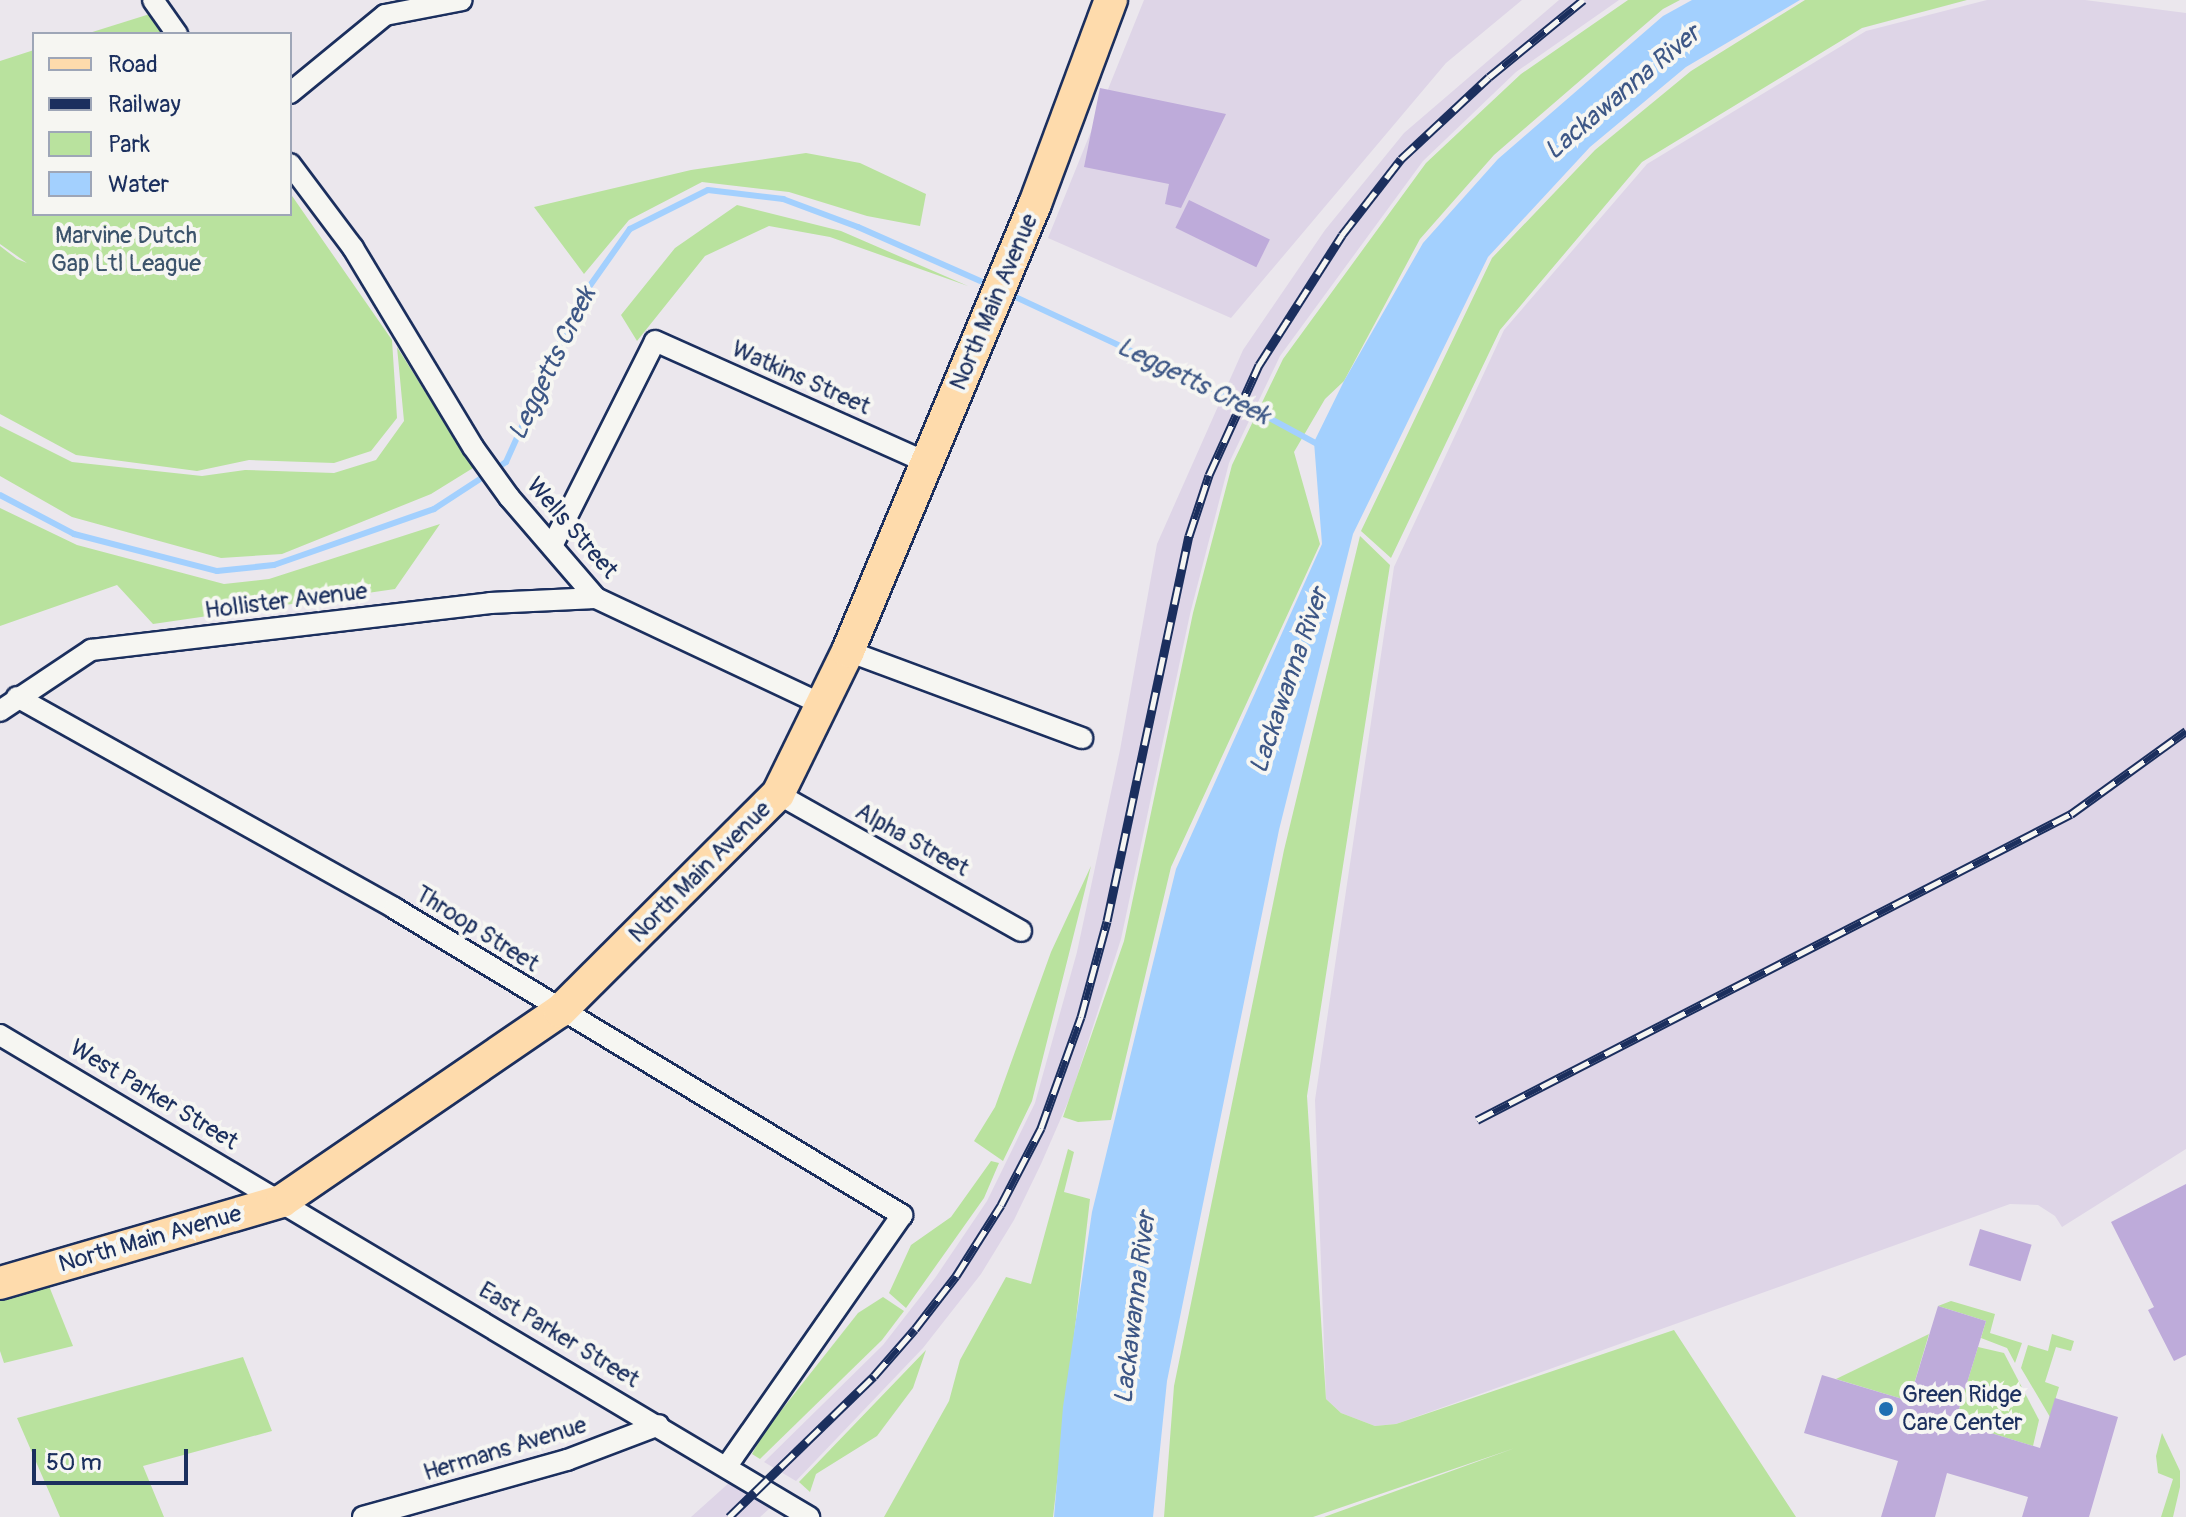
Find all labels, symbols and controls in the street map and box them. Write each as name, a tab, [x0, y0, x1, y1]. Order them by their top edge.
water label: Lackawanna River	[1539, 19, 1707, 167]
legend	[32, 32, 292, 216]
text: Road	[108, 50, 158, 79]
text: Railway	[108, 90, 181, 119]
text: Park	[108, 130, 150, 159]
text: Water	[108, 170, 169, 199]
street label: North Main Avenue	[944, 209, 1044, 395]
park label: Marvine Dutch Gap Ltl League	[51, 222, 201, 278]
water label: Leggetts Creek	[503, 283, 603, 445]
water label: Leggetts Creek	[1112, 332, 1274, 432]
street label: Watkins Street	[727, 335, 875, 421]
street label: Wells Street	[520, 471, 624, 585]
street label: Hollister Avenue	[203, 577, 369, 625]
water label: Lackawanna River	[1244, 585, 1336, 777]
street label: North Main Avenue	[623, 795, 777, 949]
street label: Alpha Street	[850, 797, 974, 883]
street label: Throop Street	[410, 880, 544, 978]
street label: West Parker Street	[65, 1034, 243, 1156]
street label: North Main Avenue	[55, 1199, 245, 1279]
water label: Lackawanna River	[1109, 1210, 1163, 1406]
street label: East Parker Street	[474, 1276, 644, 1394]
place label: Green Ridge Care Center	[1902, 1381, 2023, 1437]
marker: Green Ridge Care Center	[1877, 1400, 1895, 1418]
street label: Hermans Avenue	[420, 1410, 590, 1488]
scale bar	[36, 1433, 192, 1483]
text: 50 m	[46, 1448, 102, 1477]

